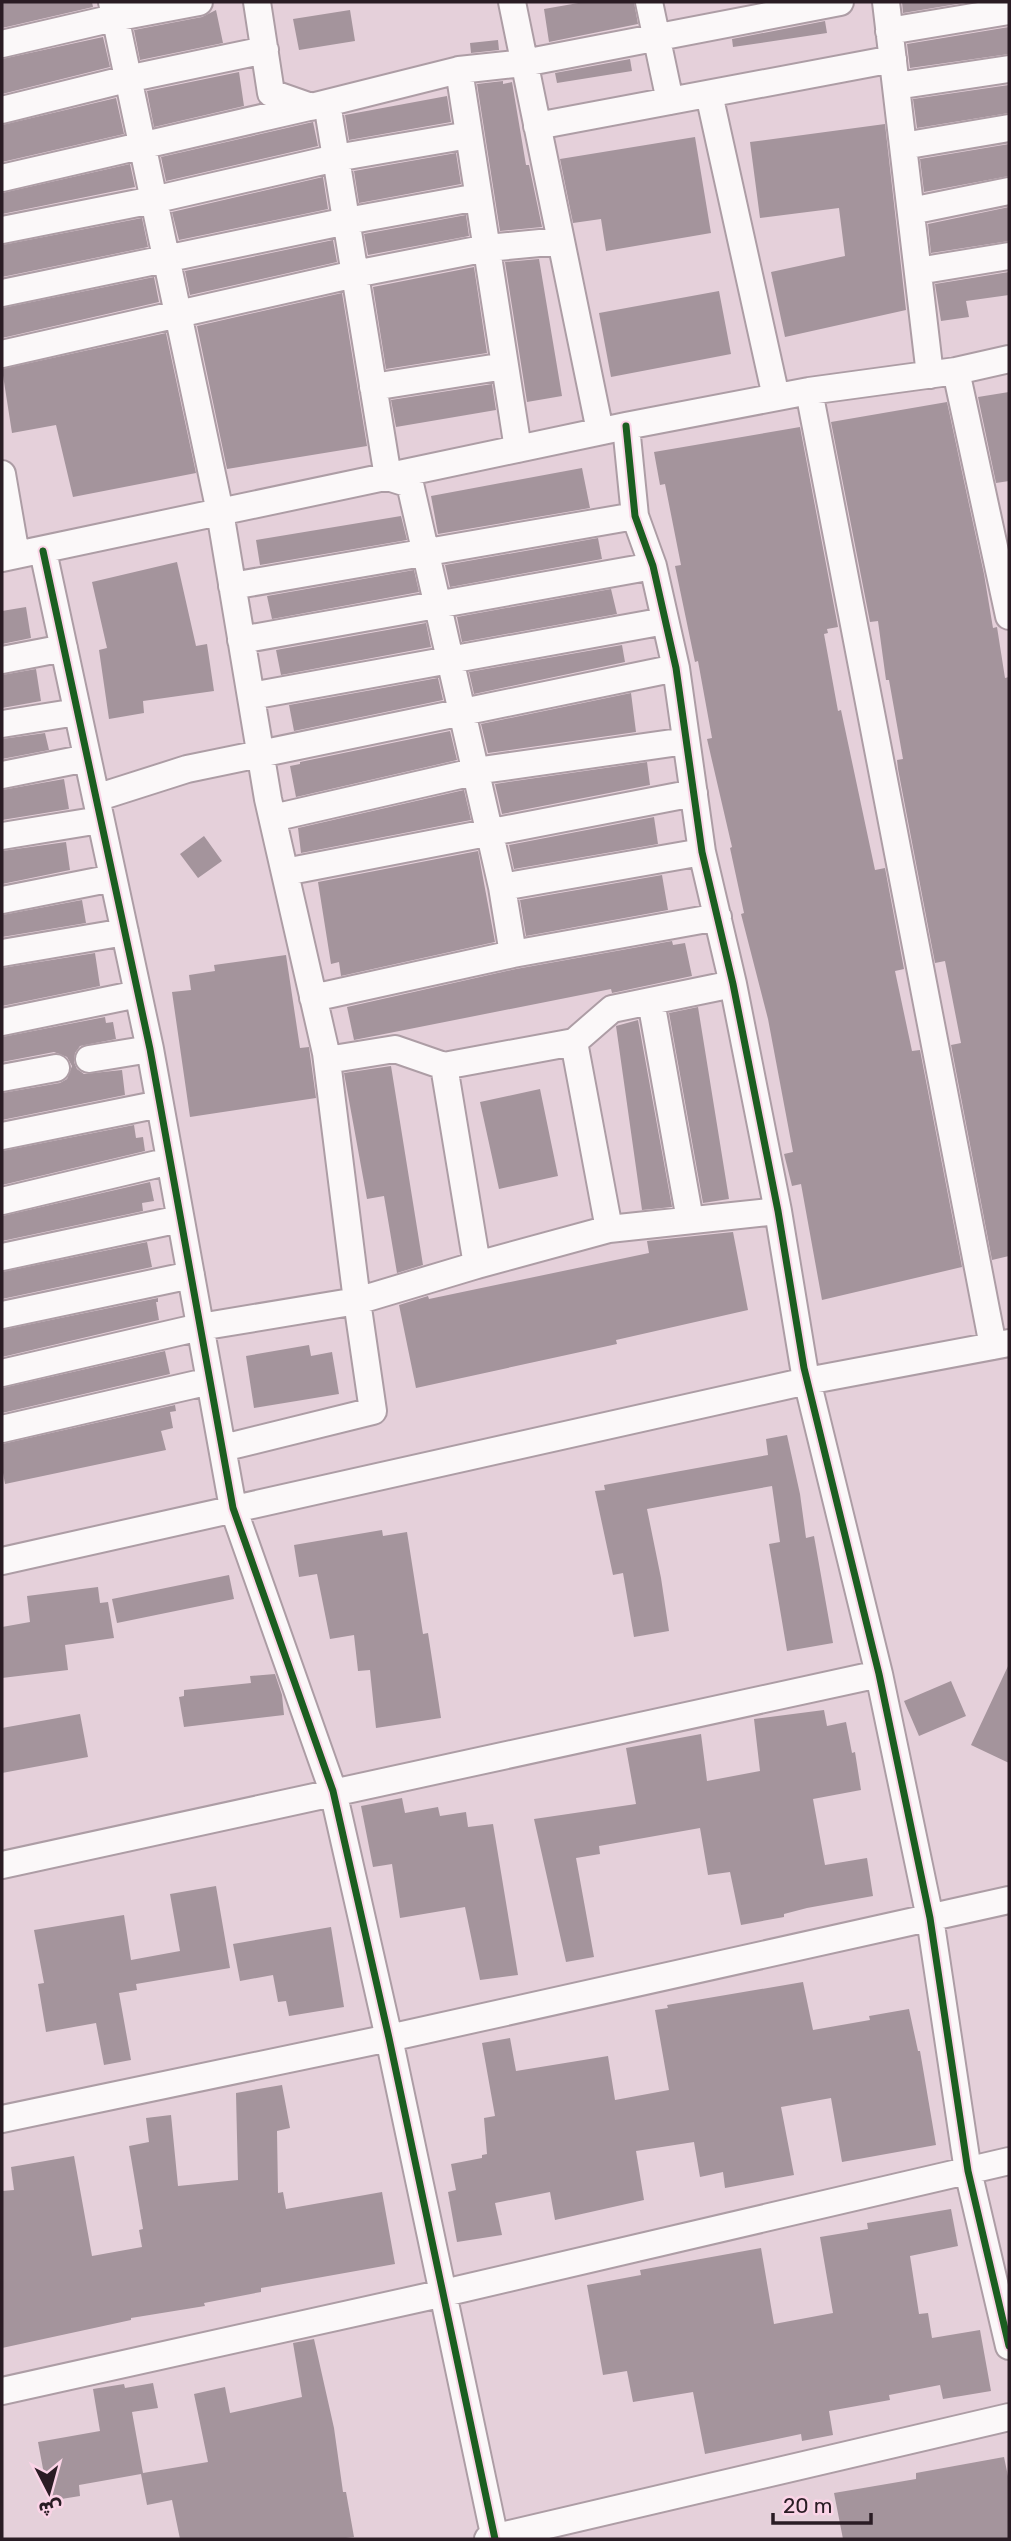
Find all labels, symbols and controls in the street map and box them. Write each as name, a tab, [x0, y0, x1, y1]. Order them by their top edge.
north arrow	[14, 2457, 84, 2527]
scale bar	[773, 2482, 871, 2526]
text: 20 m	[783, 2493, 832, 2518]
text: ش	[38, 2496, 64, 2521]

